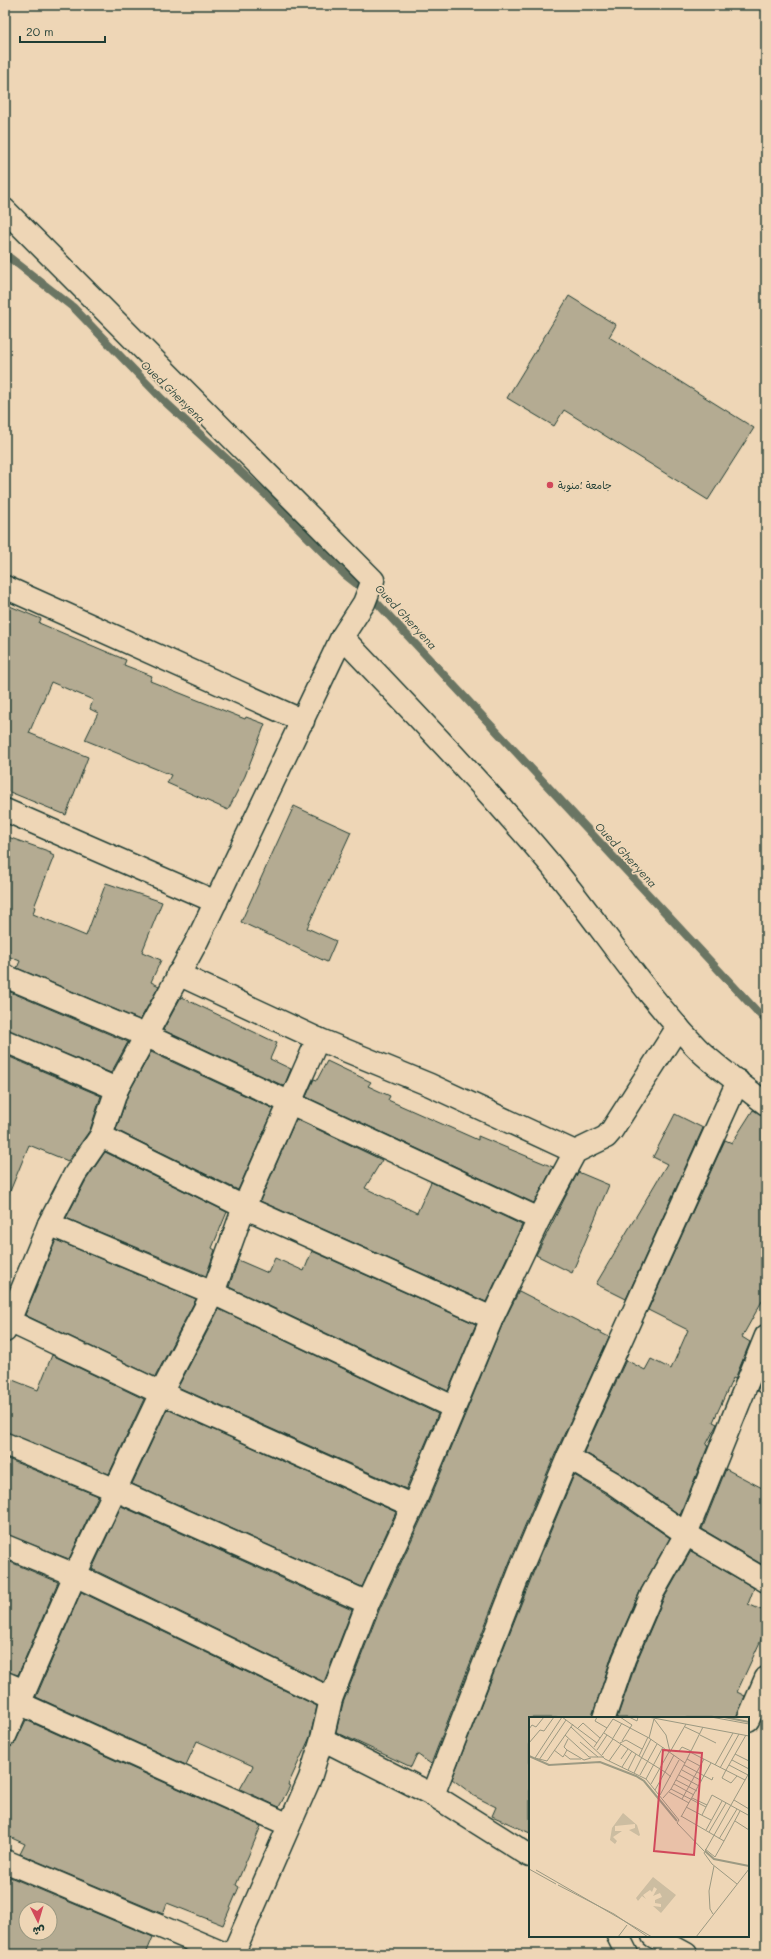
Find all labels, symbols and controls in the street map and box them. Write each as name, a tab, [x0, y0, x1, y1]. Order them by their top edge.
scale bar	[20, 18, 105, 44]
text: 20 m	[26, 23, 54, 39]
water label: Oued Gheryena	[138, 357, 209, 426]
place label: جامعة ؛منوبة	[558, 478, 612, 493]
marker: جامعة ؛منوبة	[545, 480, 555, 490]
water label: Oued Gheryena	[372, 581, 441, 653]
water label: Oued Gheryena	[592, 819, 661, 891]
inset map	[529, 1717, 749, 1937]
north arrow	[18, 1901, 58, 1941]
text: ش	[32, 1923, 46, 1939]

